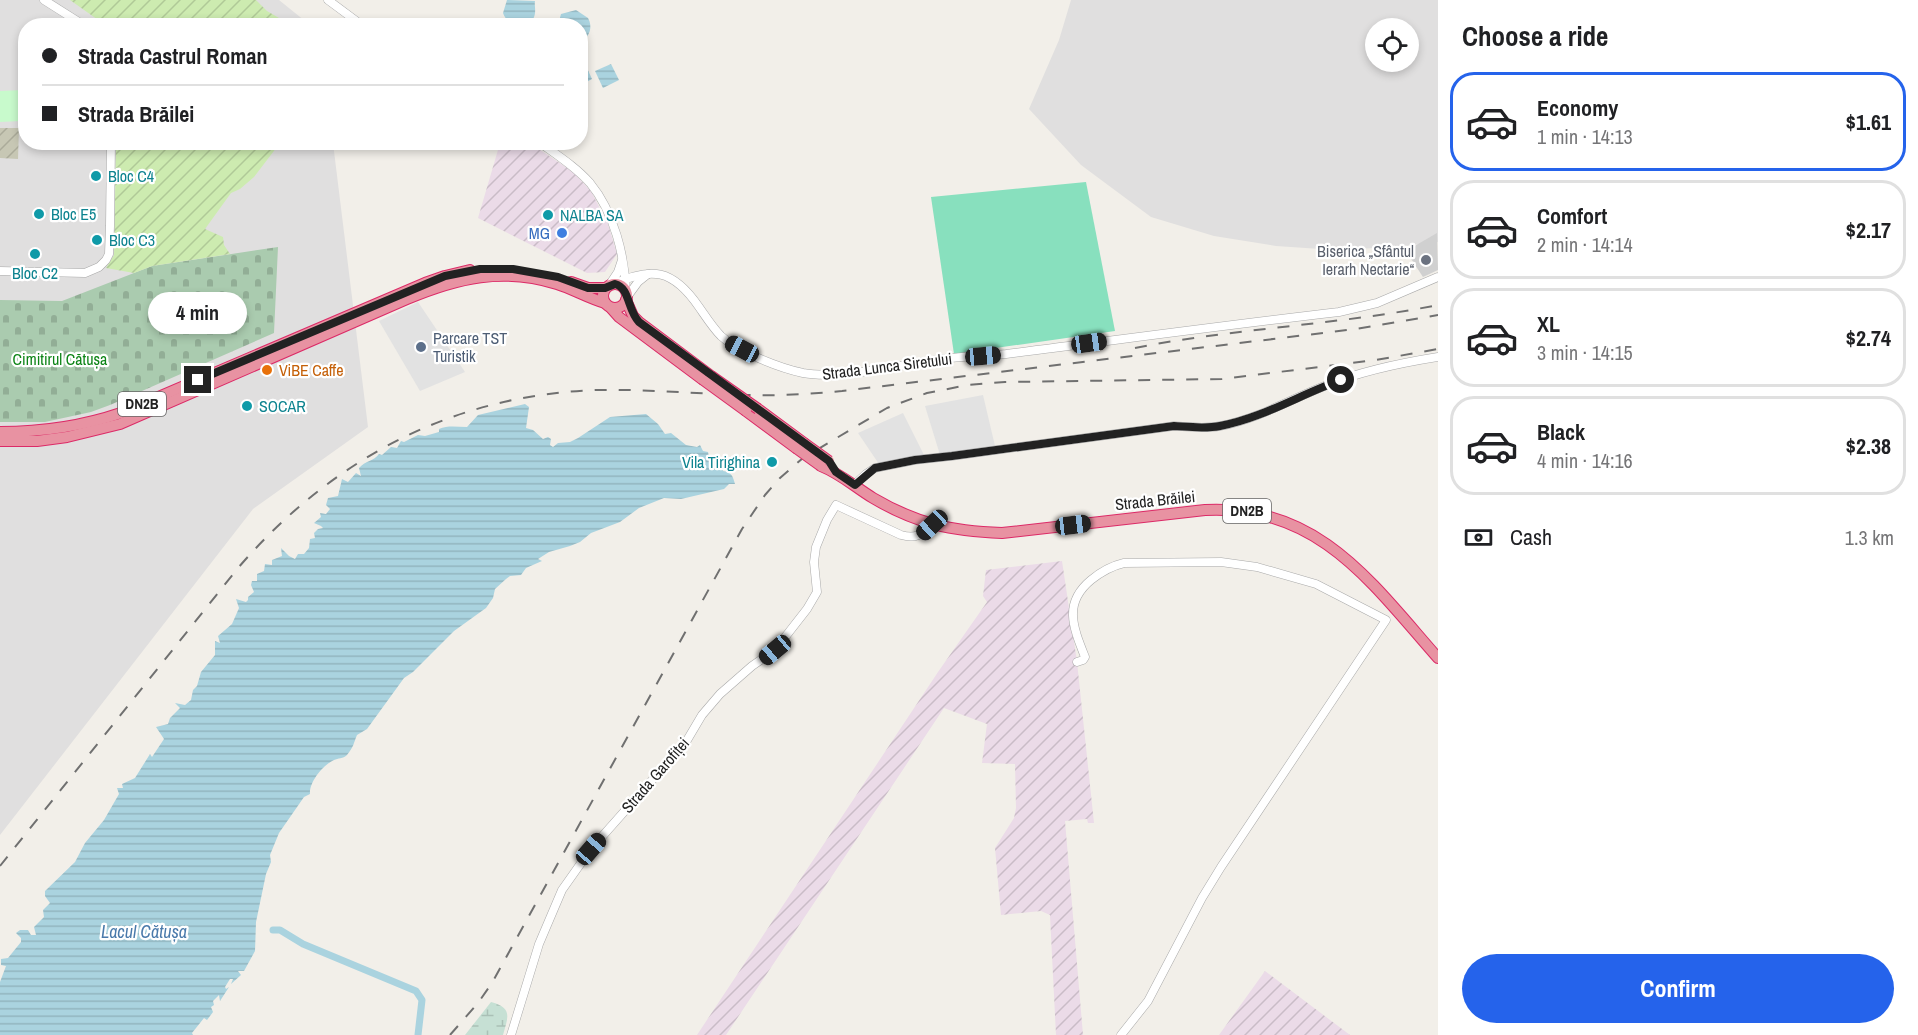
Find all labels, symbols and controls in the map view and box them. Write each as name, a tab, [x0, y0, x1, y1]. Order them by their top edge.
map controls	[1365, 18, 1419, 72]
button: locate	[1365, 18, 1419, 72]
text: Choose a ride	[1462, 18, 1608, 54]
text: Strada Castrul Roman	[78, 41, 267, 71]
text: Economy	[1537, 93, 1618, 123]
icon: car	[1465, 95, 1519, 149]
text: Strada Brăilei	[78, 99, 194, 129]
text: $1.61	[1846, 107, 1891, 137]
text: 1 min · 14:13	[1537, 123, 1633, 150]
place label: Bloc C4	[108, 165, 154, 187]
marker: Bloc C4	[89, 169, 103, 183]
text: Comfort	[1537, 201, 1607, 231]
place label: Bloc E5	[51, 203, 96, 225]
icon: car	[1465, 203, 1519, 257]
place label: NALBA SA	[560, 204, 624, 226]
marker: Bloc E5	[32, 207, 46, 221]
marker: NALBA SA	[541, 208, 555, 222]
text: $2.17	[1846, 215, 1891, 245]
place label: MG	[529, 222, 550, 244]
marker: MG	[555, 226, 569, 240]
place label: Bloc C3	[109, 229, 155, 251]
text: 2 min · 14:14	[1537, 231, 1633, 258]
marker: Bloc C3	[90, 233, 104, 247]
place label: Biserica „Sfântul Ierarh Nectarie“	[1317, 240, 1414, 280]
marker: Bloc C2	[28, 247, 42, 261]
marker: Biserica „Sfântul Ierarh Nectarie“	[1419, 253, 1433, 267]
place label: Bloc C2	[12, 262, 58, 284]
callout: 4 min	[148, 293, 248, 335]
text: 4 min	[176, 299, 219, 326]
text: XL	[1537, 309, 1560, 339]
icon: car	[1465, 311, 1519, 365]
text: $2.74	[1846, 323, 1891, 353]
place label: Parcare TST Turistik	[433, 327, 507, 367]
car	[1070, 332, 1108, 354]
car	[722, 333, 762, 365]
text: 3 min · 14:15	[1537, 339, 1633, 366]
marker: Parcare TST Turistik	[414, 340, 428, 354]
car	[964, 345, 1002, 367]
street label: Strada Lunca Siretului	[821, 347, 953, 385]
park label: Cimitirul Cătușa	[13, 348, 108, 370]
place label: ViBE Caffe	[279, 359, 343, 381]
marker: ViBE Caffe	[260, 363, 274, 377]
route end	[184, 366, 211, 393]
route start	[1327, 366, 1354, 393]
road number: DN2B	[118, 392, 166, 416]
place label: SOCAR	[259, 395, 306, 417]
marker: SOCAR	[240, 399, 254, 413]
text: Black	[1537, 417, 1585, 447]
icon: car	[1465, 419, 1519, 473]
text: $2.38	[1846, 431, 1891, 461]
text: 4 min · 14:16	[1537, 447, 1633, 474]
place label: Vila Tirighina	[682, 451, 761, 473]
marker: Vila Tirighina	[765, 455, 779, 469]
street label: Strada Brăilei	[1114, 485, 1196, 515]
road number: DN2B	[1223, 499, 1271, 523]
car	[913, 506, 951, 544]
car	[1054, 514, 1092, 536]
icon: cash	[1462, 521, 1495, 554]
text: Cash	[1510, 522, 1552, 552]
text: 1.3 km	[1845, 524, 1894, 551]
car	[755, 632, 795, 668]
street label: Strada Garofiței	[616, 733, 694, 817]
car	[572, 830, 610, 868]
water label: Lacul Cătușa	[101, 919, 187, 944]
button: Confirm	[1462, 954, 1894, 1023]

